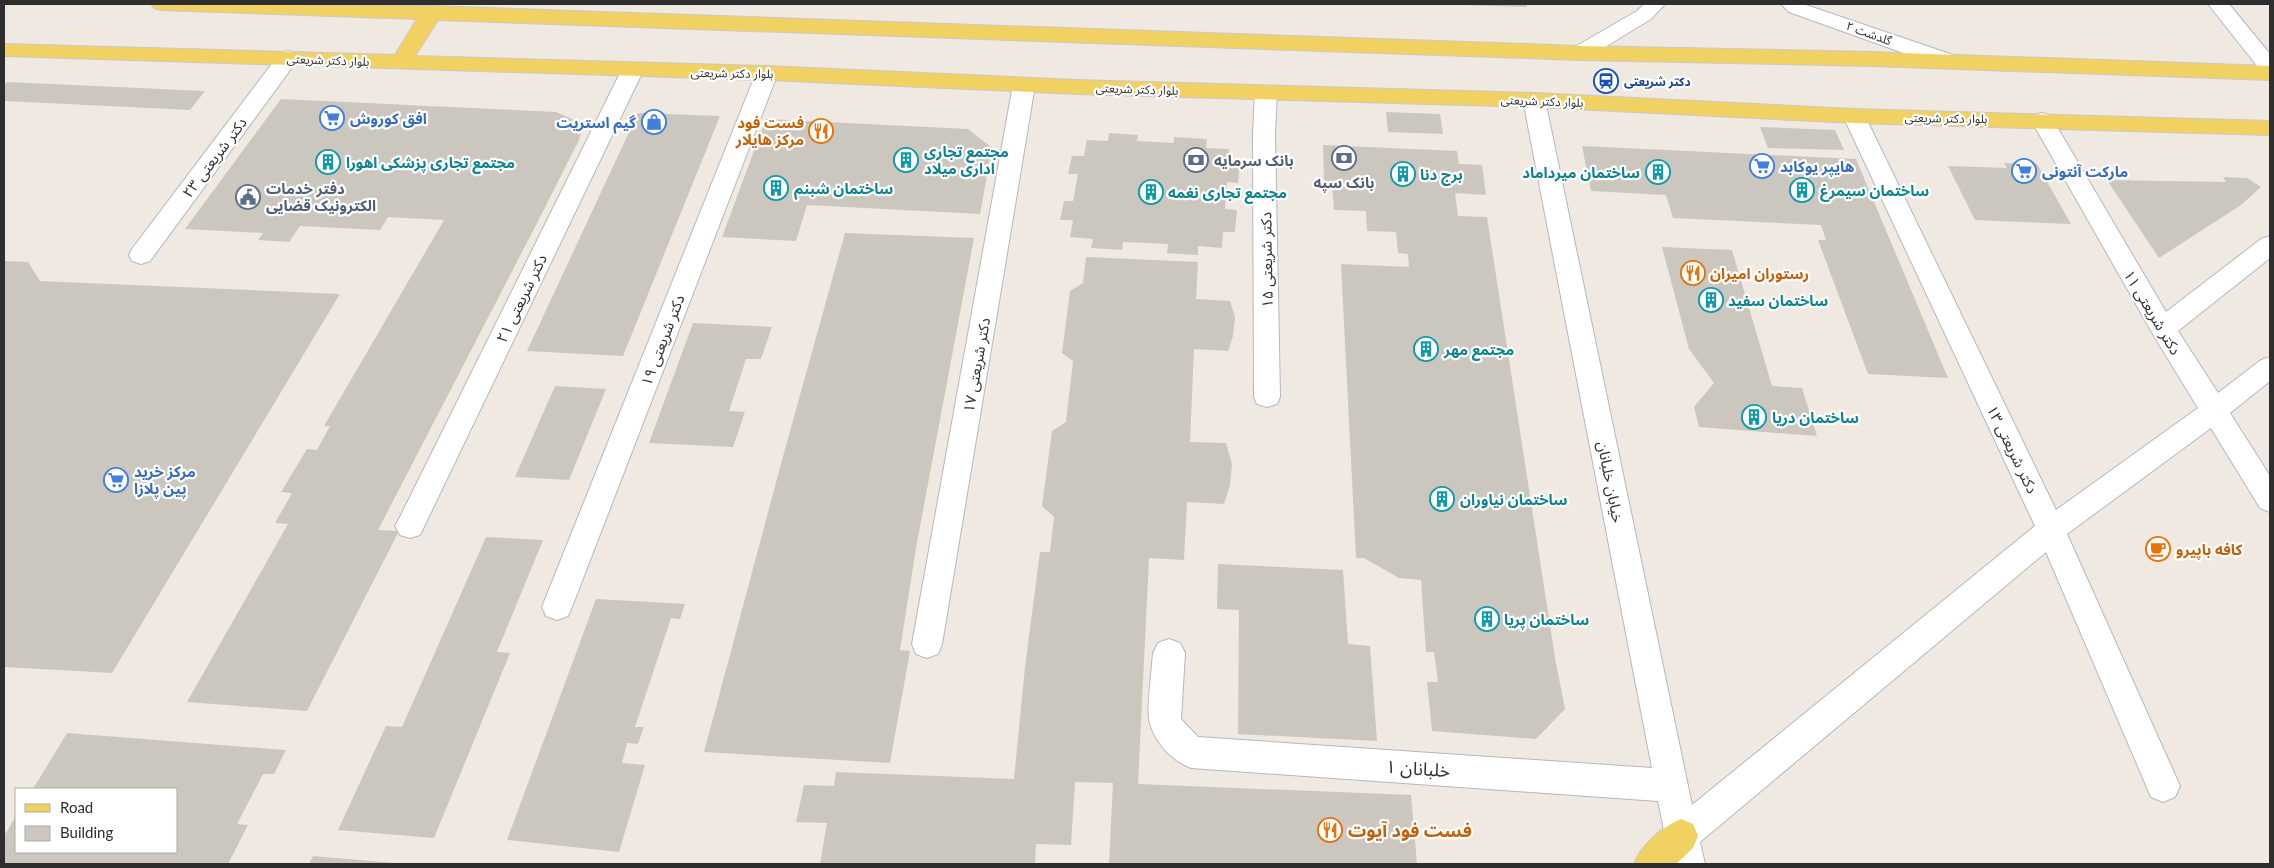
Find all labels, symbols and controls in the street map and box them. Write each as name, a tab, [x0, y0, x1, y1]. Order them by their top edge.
street label: گلدشت ۲	[1844, 18, 1895, 49]
street label: بلوار دکتر شریعتی	[286, 51, 370, 69]
street label: بلوار دکتر شریعتی	[690, 65, 773, 81]
station icon: دکتر شریعتی	[1593, 68, 1619, 94]
place label: دکتر شریعتی	[1624, 74, 1691, 89]
street label: بلوار دکتر شریعتی	[1095, 80, 1179, 98]
street label: بلوار دکتر شریعتی	[1500, 92, 1584, 110]
supermarket icon: افق کوروش	[319, 105, 345, 131]
place label: افق کوروش	[350, 109, 427, 128]
shop icon: گیم استریت	[641, 109, 667, 135]
street label: بلوار دکتر شریعتی	[1904, 110, 1987, 126]
street label: ۲۳ دکتر شریعتی	[178, 113, 251, 201]
place label: گیم استریت	[556, 113, 636, 134]
place label: فست فود مرکز هایلار	[735, 113, 804, 149]
restaurant icon: فست فود مرکز هایلار	[808, 118, 834, 144]
place label: مجتمع تجاری اداری میلاد	[924, 142, 1009, 178]
bank icon: بانک سپه	[1331, 145, 1357, 171]
building icon: مجتمع تجاری اداری میلاد	[893, 147, 919, 173]
bank icon: بانک سرمایه	[1183, 147, 1209, 173]
building icon: مجتمع تجاری پزشکی اهورا	[315, 149, 341, 175]
place label: بانک سرمایه	[1214, 151, 1294, 170]
place label: مجتمع تجاری پزشکی اهورا	[346, 153, 515, 174]
supermarket icon: هایپر یوکابد	[1749, 153, 1775, 179]
place label: هایپر یوکابد	[1780, 157, 1855, 177]
supermarket icon: مارکت آنتونی	[2011, 158, 2037, 184]
building icon: ساختمان میرداماد	[1645, 159, 1671, 185]
building icon: برج دنا	[1390, 161, 1416, 187]
place label: مارکت آنتونی	[2042, 162, 2128, 181]
place label: ساختمان میرداماد	[1522, 163, 1640, 182]
place label: برج دنا	[1420, 165, 1463, 186]
place label: بانک سپه	[1314, 173, 1374, 193]
building icon: ساختمان شبنم	[763, 175, 789, 201]
building icon: ساختمان سیمرغ	[1789, 177, 1815, 203]
place label: دفتر خدمات الکترونیک قضایی	[266, 179, 376, 215]
place label: ساختمان شبنم	[794, 179, 893, 200]
building icon: مجتمع تجاری نغمه	[1138, 179, 1164, 205]
place label: ساختمان سیمرغ	[1820, 181, 1929, 202]
place label: مجتمع تجاری نغمه	[1168, 183, 1287, 204]
public building icon: دفتر خدمات الکترونیک قضایی	[235, 184, 261, 210]
street label: ۱۵ دکتر شریعتی	[1256, 212, 1277, 308]
street label: ۲۱ دکتر شریعتی	[492, 251, 551, 345]
restaurant icon: رستوران امیران	[1680, 260, 1706, 286]
place label: رستوران امیران	[1710, 264, 1809, 283]
street label: ۱۱ دکتر شریعتی	[2120, 266, 2185, 358]
building icon: ساختمان سفید	[1698, 287, 1724, 313]
place label: ساختمان سفید	[1728, 291, 1828, 309]
street label: ۱۹ دکتر شریعتی	[636, 292, 689, 388]
street label: ۱۷ دکتر شریعتی	[959, 316, 994, 414]
building icon: مجتمع مهر	[1413, 336, 1439, 362]
place label: مجتمع مهر	[1443, 340, 1514, 361]
street label: ۱۳ دکتر شریعتی	[1983, 402, 2042, 496]
building icon: ساختمان دریا	[1741, 404, 1767, 430]
place label: ساختمان دریا	[1772, 408, 1859, 427]
street label: خیابان خلبانان	[1593, 440, 1628, 525]
place label: مرکز خرید پین پلازا	[134, 462, 196, 499]
supermarket icon: مرکز خرید پین پلازا	[103, 467, 129, 493]
building icon: ساختمان نیاوران	[1429, 486, 1455, 512]
place label: ساختمان نیاوران	[1460, 490, 1568, 509]
cafe icon: کافه باپیرو	[2145, 536, 2171, 562]
place label: کافه باپیرو	[2176, 540, 2243, 560]
building icon: ساختمان پریا	[1474, 606, 1500, 632]
place label: ساختمان پریا	[1504, 610, 1589, 630]
street label: ۱ خلبانان	[1385, 755, 1451, 782]
legend	[15, 788, 178, 853]
text: Road	[60, 798, 93, 816]
restaurant icon: فست فود آيوت	[1317, 817, 1343, 843]
place label: فست فود آيوت	[1348, 819, 1472, 841]
text: Building	[60, 823, 113, 841]

